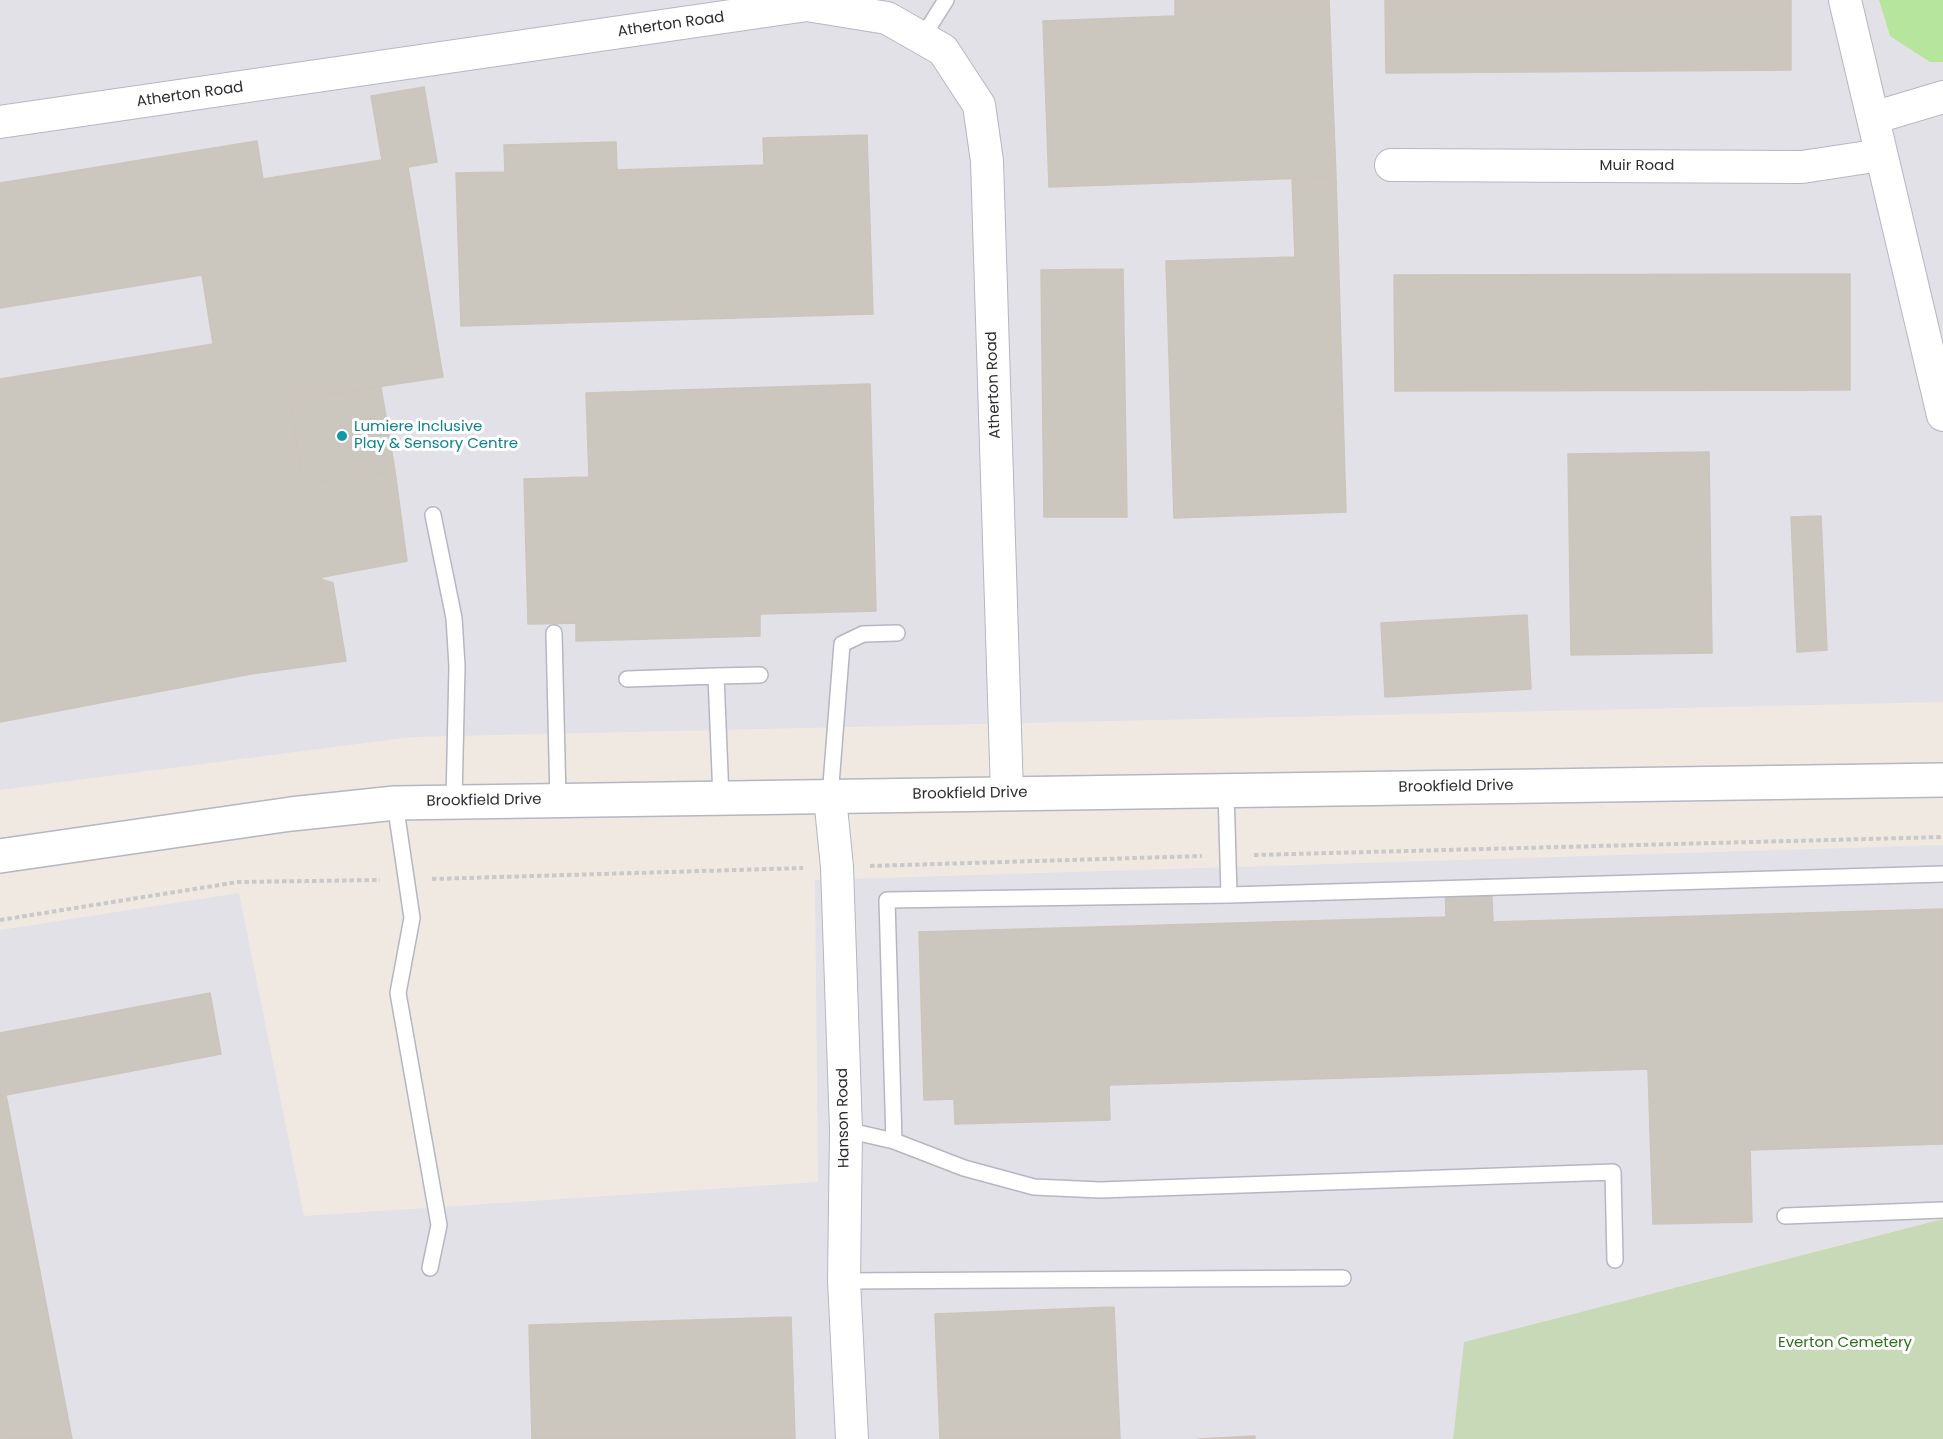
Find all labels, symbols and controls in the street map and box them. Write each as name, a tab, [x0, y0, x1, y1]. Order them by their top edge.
street label: Atherton Road	[616, 9, 726, 41]
street label: Atherton Road	[135, 79, 245, 111]
street label: Muir Road	[1600, 157, 1674, 175]
street label: Atherton Road	[983, 331, 1005, 439]
place label: Lumiere Inclusive Play & Sensory Centre	[354, 418, 518, 453]
marker: Lumiere Inclusive Play & Sensory Centre	[335, 429, 349, 443]
street label: Brookfield Drive	[1398, 777, 1514, 797]
street label: Brookfield Drive	[912, 784, 1028, 804]
street label: Brookfield Drive	[426, 791, 542, 811]
street label: Hanson Road	[834, 1068, 854, 1168]
park label: Everton Cemetery	[1778, 1334, 1912, 1352]

